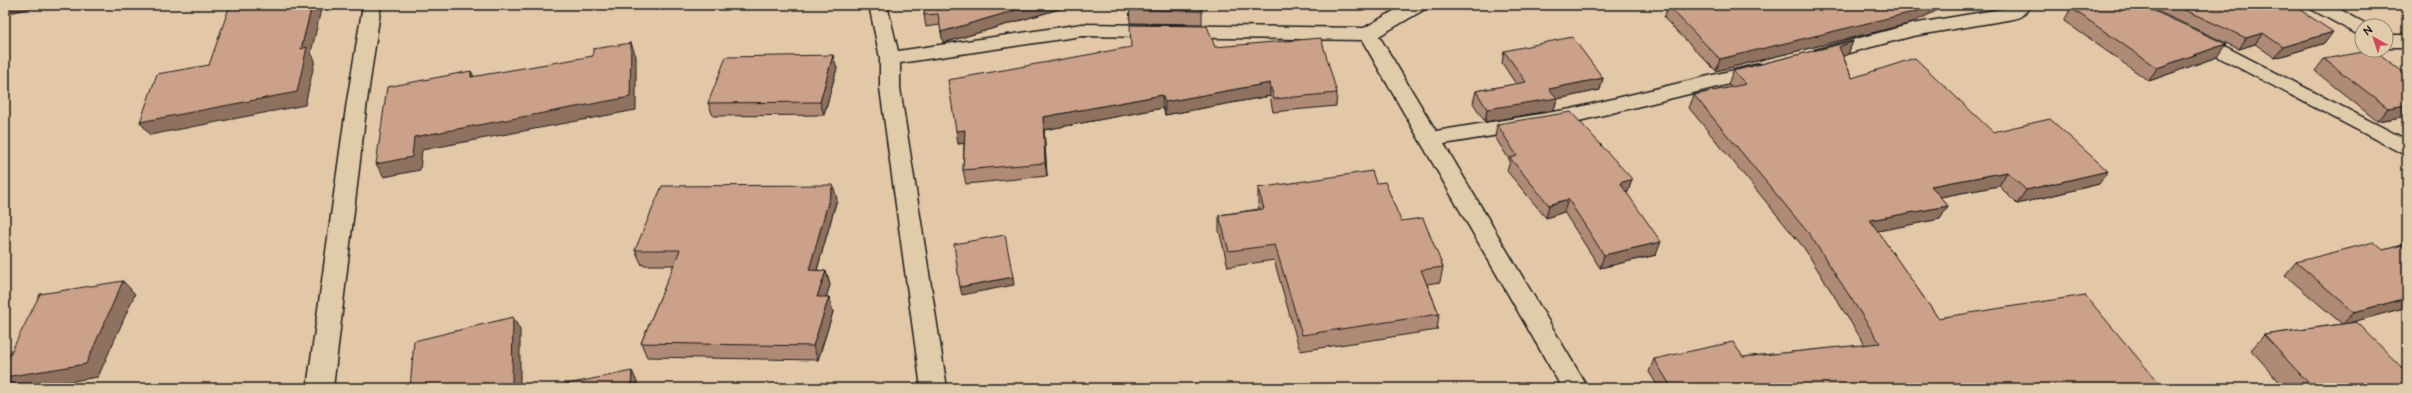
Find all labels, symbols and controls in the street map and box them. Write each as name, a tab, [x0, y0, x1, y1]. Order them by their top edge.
north arrow	[2354, 18, 2394, 58]
text: N	[2361, 23, 2375, 39]

